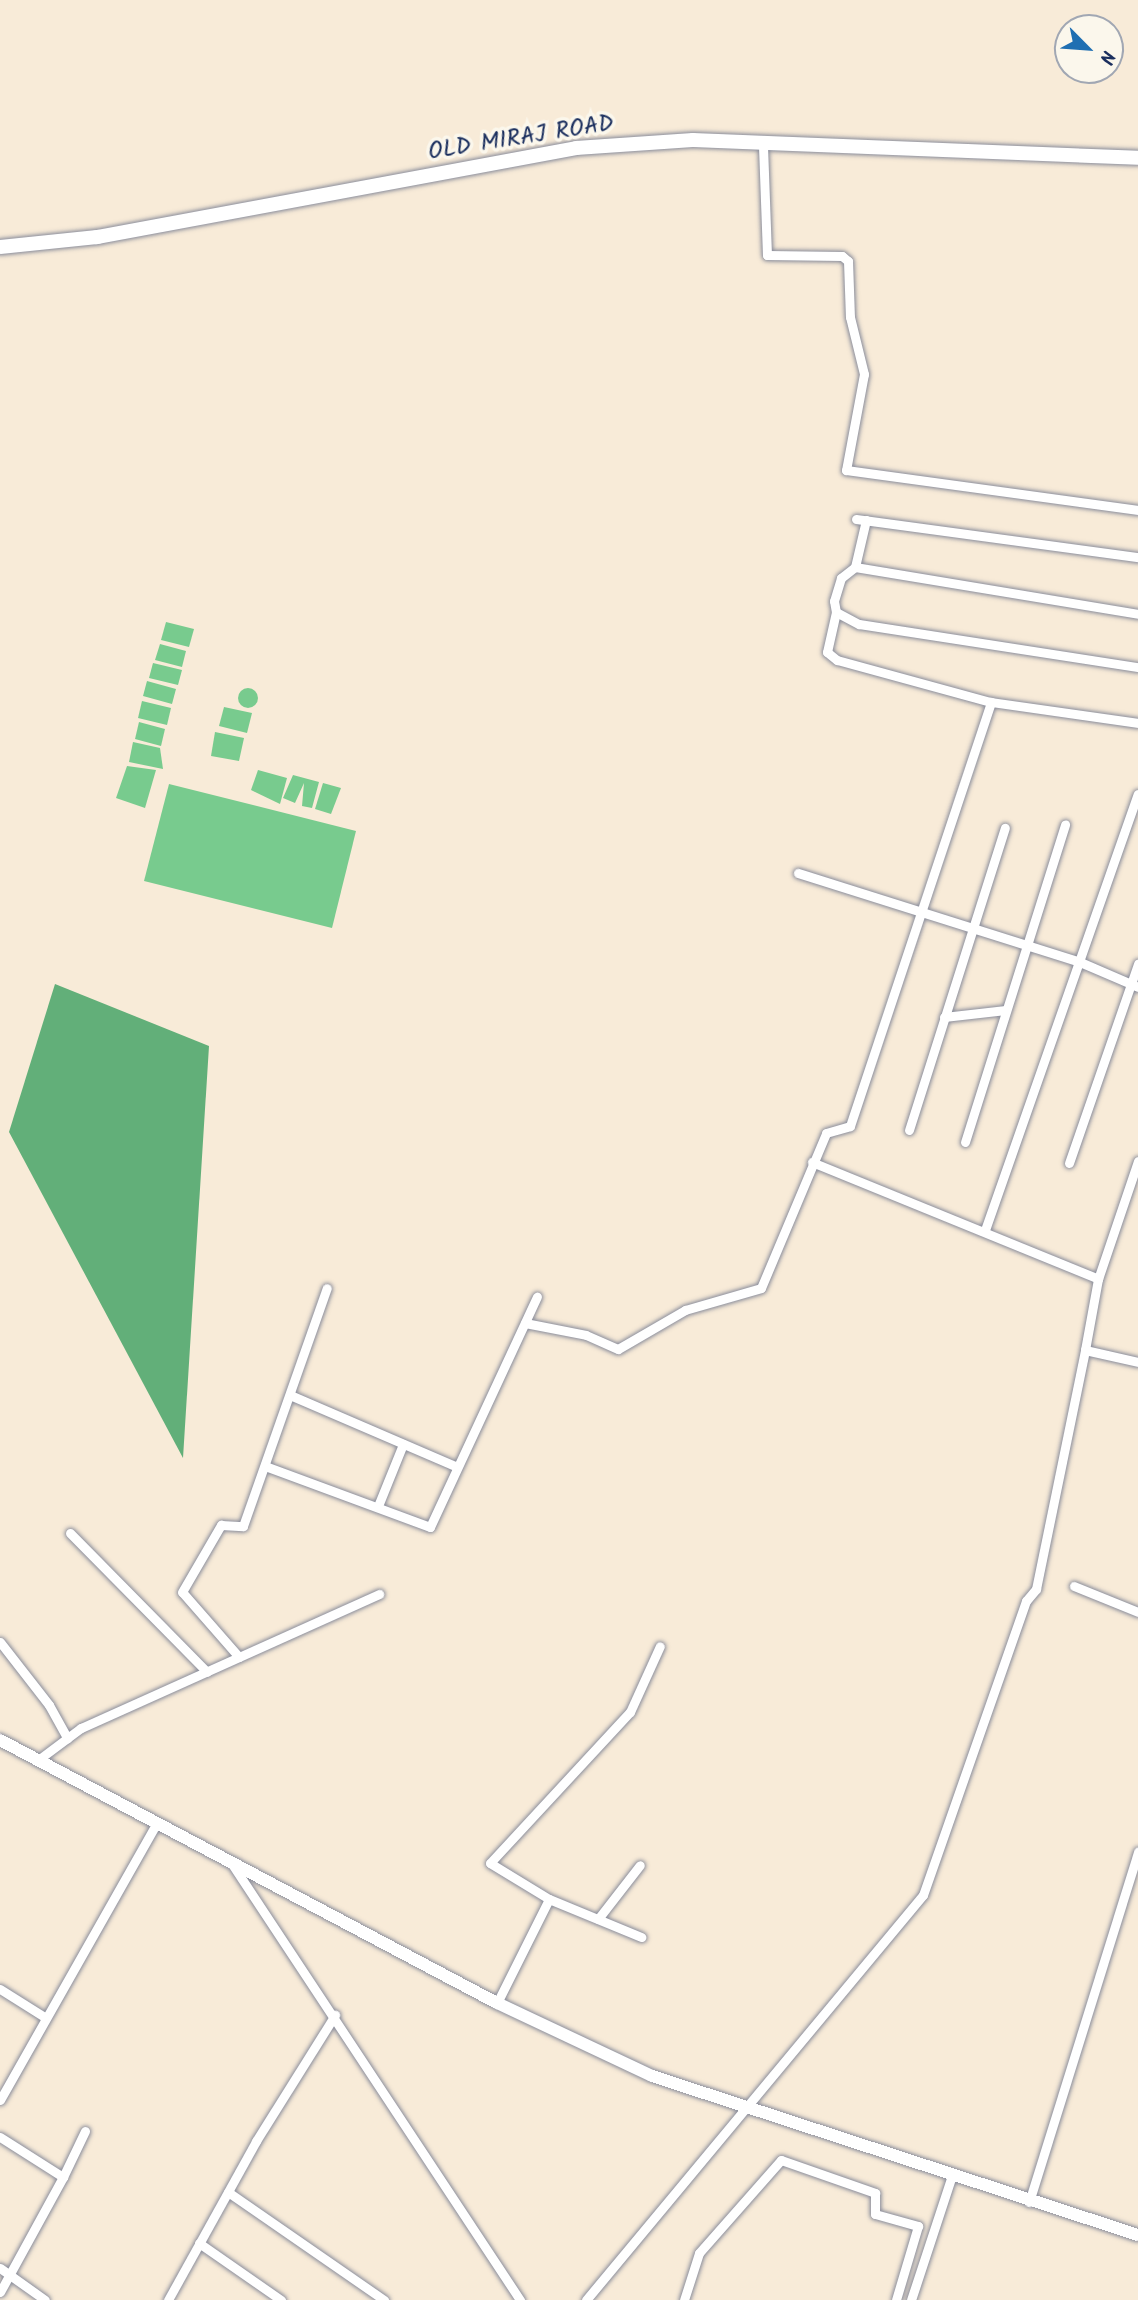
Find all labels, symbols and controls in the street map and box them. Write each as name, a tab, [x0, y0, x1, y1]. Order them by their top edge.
north arrow	[1054, 14, 1124, 84]
text: N	[1090, 45, 1122, 69]
street label: OLD MIRAJ ROAD	[426, 109, 616, 167]

